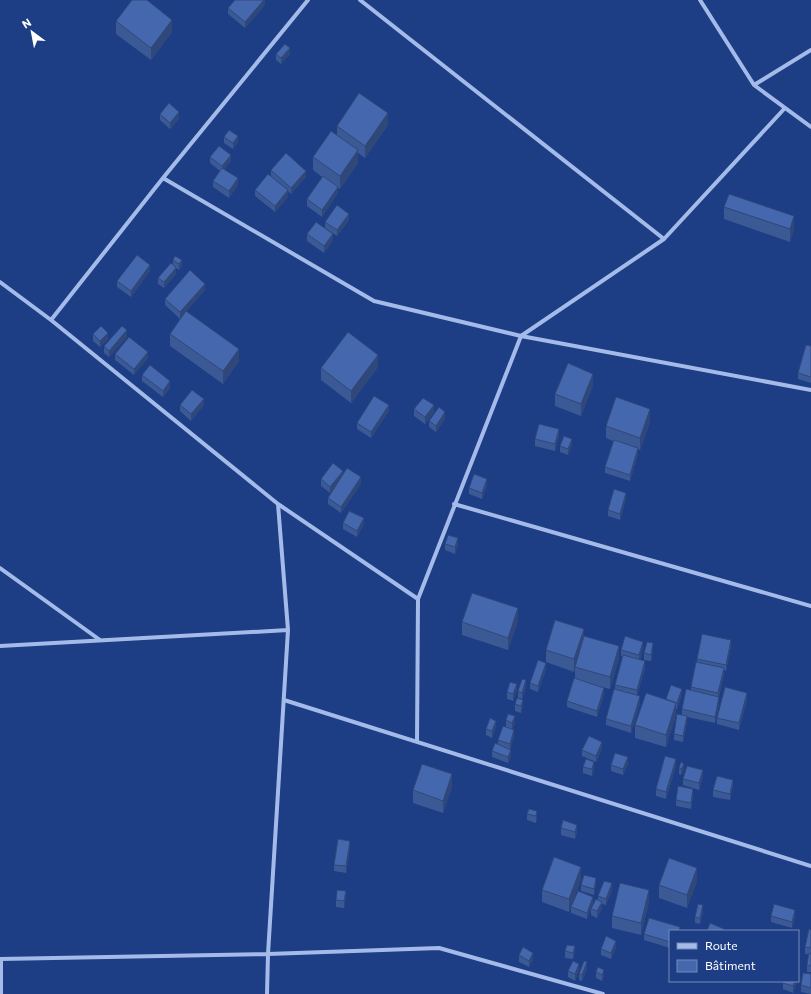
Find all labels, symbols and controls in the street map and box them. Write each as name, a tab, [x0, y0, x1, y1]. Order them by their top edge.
north arrow	[12, 12, 52, 52]
text: N	[19, 15, 33, 31]
legend	[669, 930, 799, 982]
text: Route	[705, 938, 738, 952]
text: Bâtiment	[705, 958, 756, 972]

